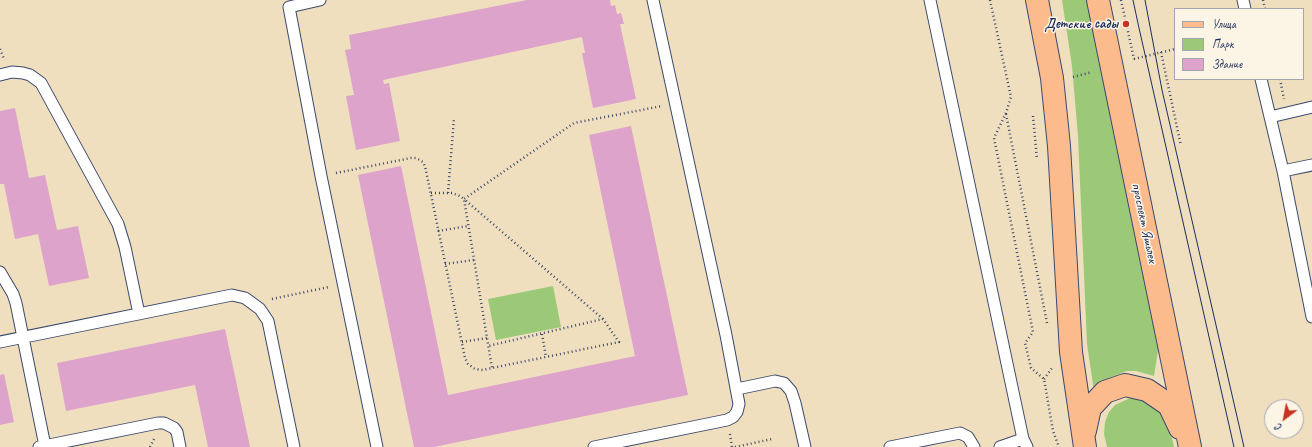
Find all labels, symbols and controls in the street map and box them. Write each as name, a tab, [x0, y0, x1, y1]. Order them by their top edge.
legend	[1174, 8, 1304, 80]
place label: Детские сады	[1044, 16, 1118, 32]
text: Улица	[1212, 16, 1236, 32]
marker: Детские сады	[1121, 19, 1131, 29]
text: Парк	[1212, 36, 1233, 52]
text: Здание	[1212, 56, 1242, 72]
street label: проспект Яшьлек	[1127, 182, 1161, 264]
north arrow	[1264, 399, 1304, 439]
text: С	[1272, 421, 1284, 436]

